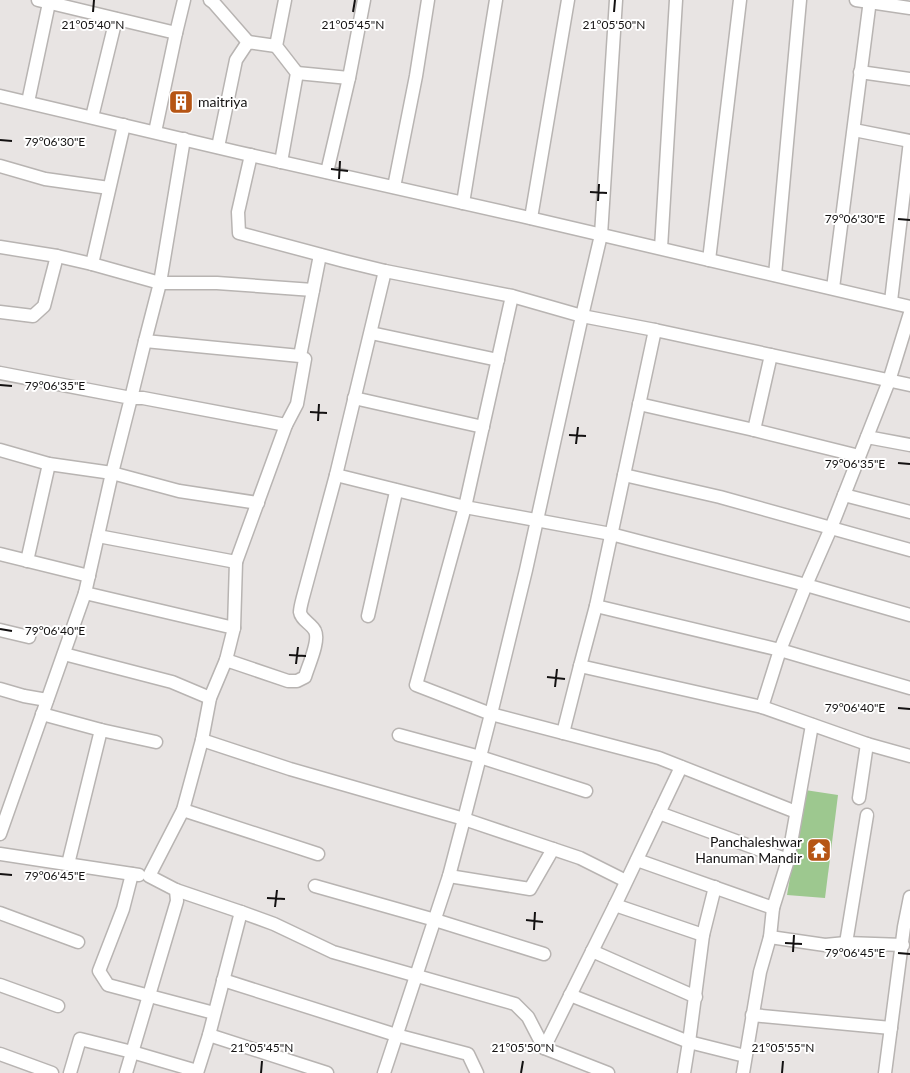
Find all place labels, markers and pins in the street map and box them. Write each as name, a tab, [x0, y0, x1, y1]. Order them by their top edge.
building icon: maitriya	[168, 89, 194, 115]
place label: maitriya	[198, 93, 247, 110]
place label: Panchaleshwar Hanuman Mandir	[695, 833, 802, 866]
temple icon: Panchaleshwar Hanuman Mandir	[806, 837, 832, 863]

